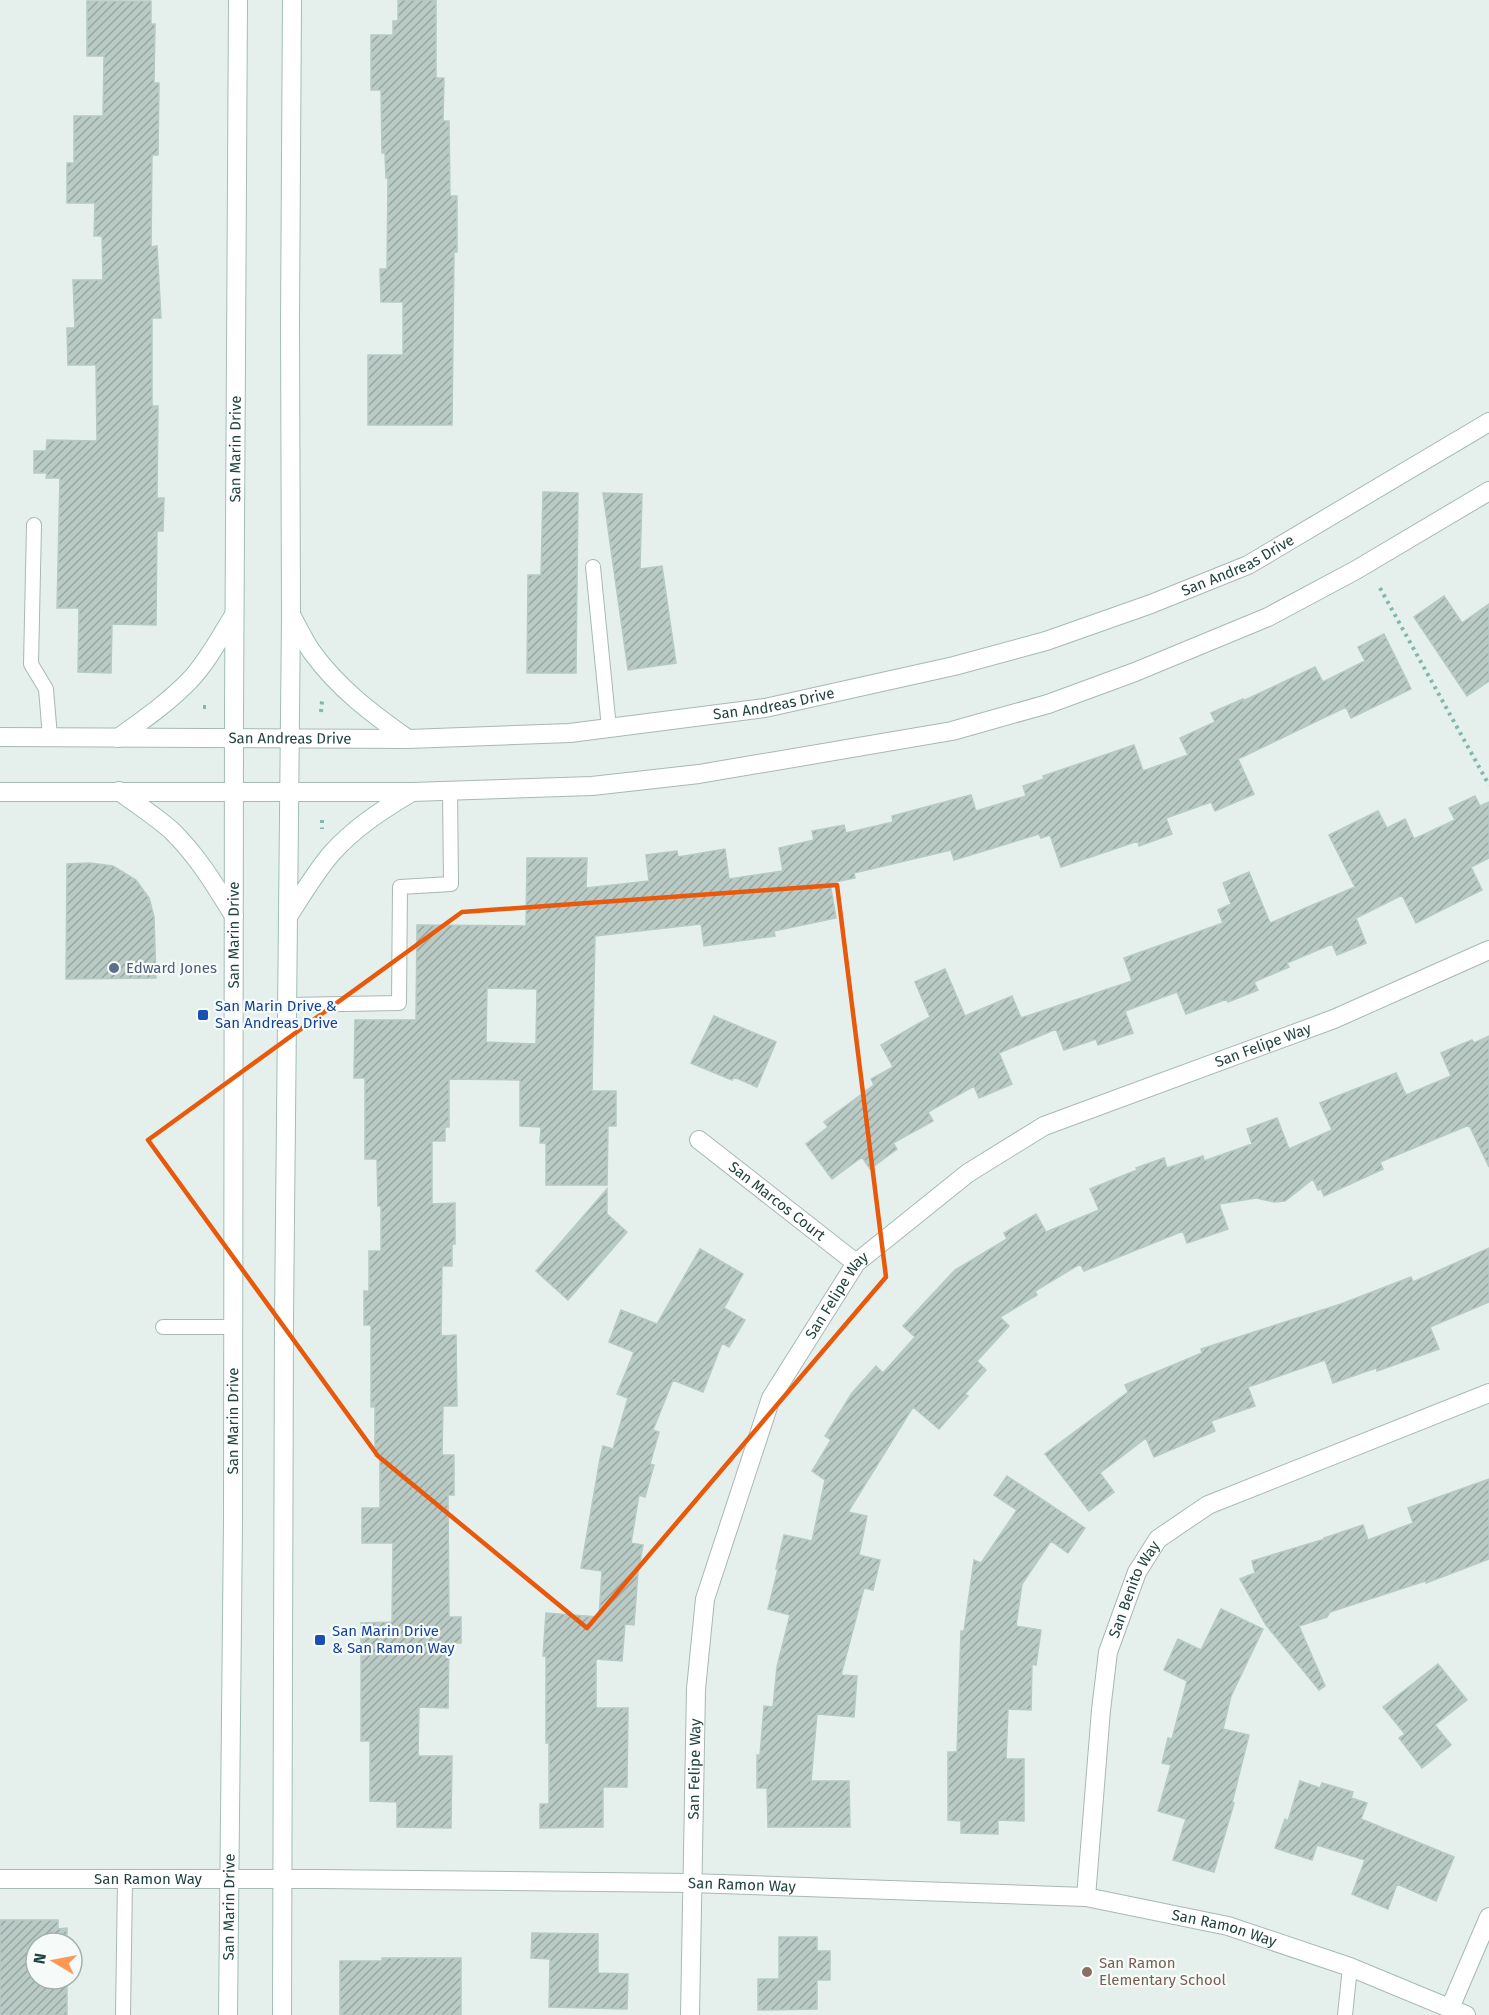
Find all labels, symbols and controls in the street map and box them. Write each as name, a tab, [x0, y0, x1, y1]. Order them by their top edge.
street label: San Marin Drive	[226, 395, 245, 503]
street label: San Andreas Drive	[1179, 531, 1297, 600]
street label: San Andreas Drive	[712, 684, 836, 724]
street label: San Andreas Drive	[228, 729, 352, 748]
street label: San Marin Drive	[225, 882, 243, 989]
place label: Edward Jones	[126, 959, 217, 977]
marker: Edward Jones	[107, 961, 121, 975]
place label: San Marin Drive & San Andreas Drive	[215, 997, 338, 1032]
marker: San Marin Drive & San Andreas Drive	[196, 1008, 210, 1022]
street label: San Felipe Way	[1212, 1019, 1314, 1071]
street label: San Marcos Court	[725, 1158, 829, 1245]
street label: San Felipe Way	[801, 1247, 872, 1342]
street label: San Marin Drive	[224, 1368, 242, 1475]
street label: San Benito Way	[1105, 1537, 1164, 1640]
place label: San Marin Drive & San Ramon Way	[332, 1622, 455, 1657]
marker: San Marin Drive & San Ramon Way	[313, 1633, 327, 1647]
street label: San Felipe Way	[685, 1718, 704, 1820]
street label: San Marin Drive	[220, 1853, 239, 1961]
street label: San Ramon Way	[94, 1870, 203, 1888]
street label: San Ramon Way	[688, 1874, 797, 1896]
street label: San Ramon Way	[1170, 1906, 1280, 1951]
north arrow	[24, 1931, 84, 1991]
text: N	[29, 1952, 50, 1965]
place label: San Ramon Elementary School	[1099, 1954, 1227, 1989]
marker: San Ramon Elementary School	[1080, 1965, 1094, 1979]

